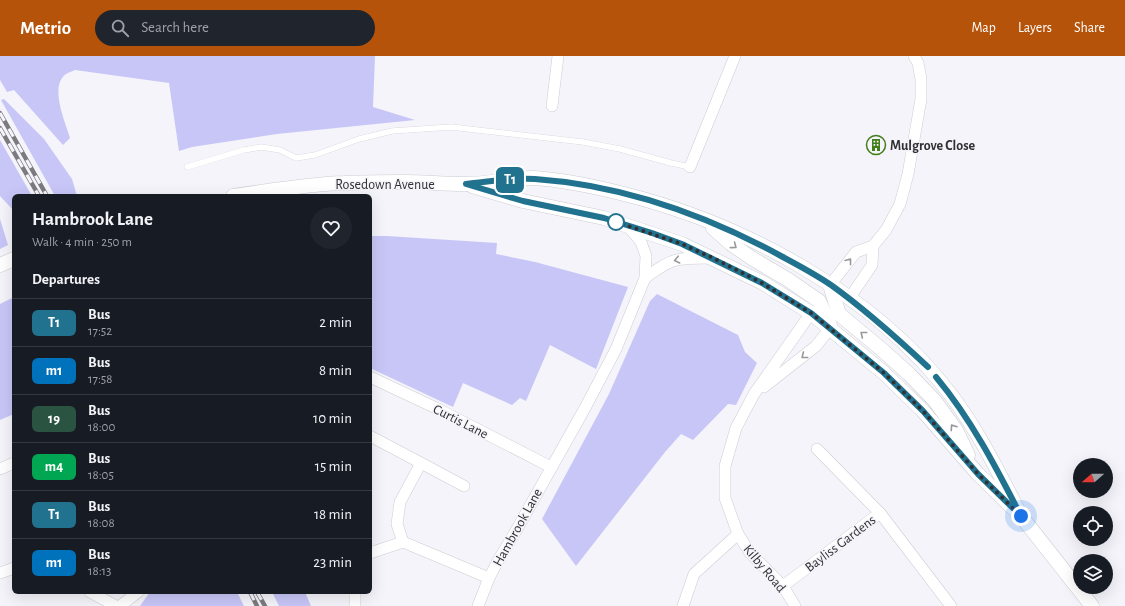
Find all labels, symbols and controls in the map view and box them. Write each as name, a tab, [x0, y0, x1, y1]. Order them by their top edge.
search box	[95, 10, 375, 46]
icon: search	[109, 17, 131, 39]
text: Metrio	[20, 19, 71, 38]
text: Search here	[141, 20, 209, 35]
text: Map	[971, 21, 996, 35]
text: Layers	[1018, 21, 1052, 35]
text: Share	[1074, 21, 1105, 35]
building icon: Mulgrove Close	[865, 134, 887, 156]
place label: Mulgrove Close	[890, 139, 976, 153]
line badge: T1	[492, 167, 528, 193]
text: T1	[504, 173, 516, 187]
street label: Rosedown Avenue	[335, 178, 435, 192]
button: heart	[310, 207, 352, 249]
text: Hambrook Lane	[32, 210, 153, 229]
unlabelled marker	[607, 213, 625, 231]
text: Walk · 4 min · 250 m	[32, 236, 132, 249]
one-way arrow	[729, 241, 736, 248]
one-way arrow	[673, 255, 680, 263]
one-way arrow	[844, 259, 851, 266]
text: Departures	[32, 272, 100, 287]
text: Bus	[88, 307, 110, 322]
text: 2 min	[319, 315, 352, 330]
text: T1	[48, 316, 60, 330]
text: 17:52	[88, 325, 112, 338]
one-way arrow	[860, 332, 868, 339]
one-way arrow	[802, 351, 809, 358]
text: Bus	[88, 355, 110, 370]
text: 8 min	[319, 363, 352, 378]
text: m1	[46, 364, 62, 378]
text: 17:58	[88, 373, 112, 386]
street label: Curtis Lane	[431, 402, 490, 442]
text: Bus	[88, 403, 110, 418]
text: 10 min	[313, 411, 352, 426]
text: 19	[48, 412, 60, 426]
text: 18:00	[88, 421, 115, 434]
one-way arrow	[950, 424, 958, 431]
text: Bus	[88, 451, 110, 466]
north arrow	[1073, 458, 1113, 498]
map controls	[1073, 458, 1113, 594]
text: 15 min	[315, 459, 352, 474]
text: m4	[45, 460, 63, 474]
text: 18:05	[88, 469, 114, 482]
street label: Hambrook Lane	[491, 486, 545, 569]
text: Bus	[88, 499, 110, 514]
your location	[1011, 506, 1031, 526]
button: locate	[1073, 506, 1113, 546]
text: 18 min	[314, 507, 352, 522]
text: T1	[48, 508, 60, 522]
street label: Bayliss Gardens	[803, 513, 879, 575]
text: 18:08	[88, 517, 115, 530]
street label: Kilby Road	[740, 542, 788, 595]
text: Bus	[88, 547, 110, 562]
button: layers	[1073, 554, 1113, 594]
text: 23 min	[313, 555, 352, 570]
text: m1	[46, 556, 62, 570]
text: 18:13	[88, 565, 111, 578]

